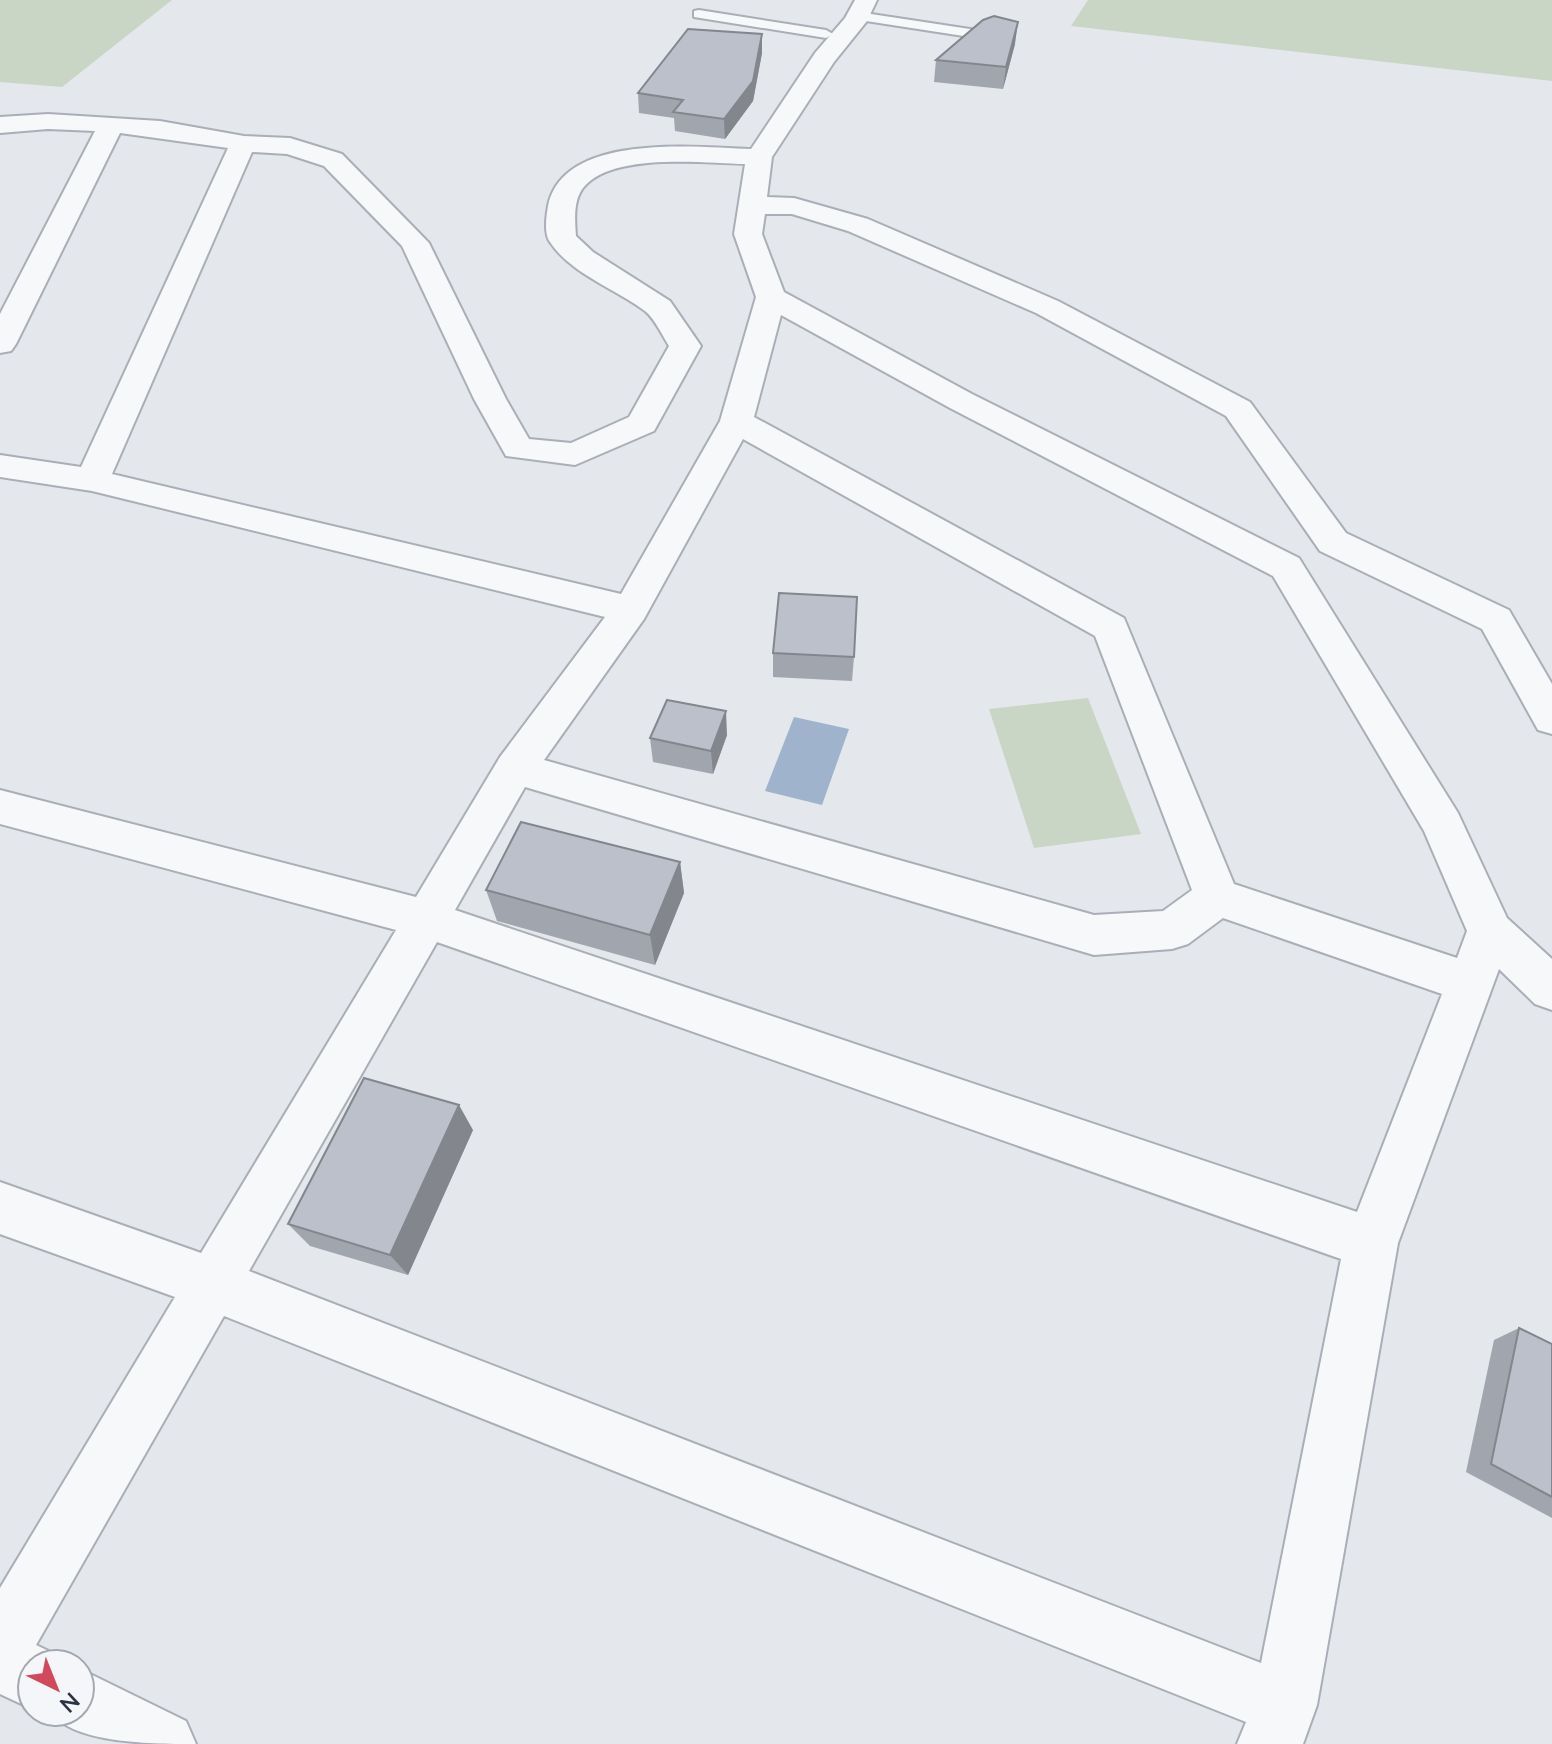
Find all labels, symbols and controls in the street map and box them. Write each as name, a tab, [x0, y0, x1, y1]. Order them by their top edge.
north arrow	[16, 1648, 96, 1728]
text: N	[55, 1687, 85, 1719]

